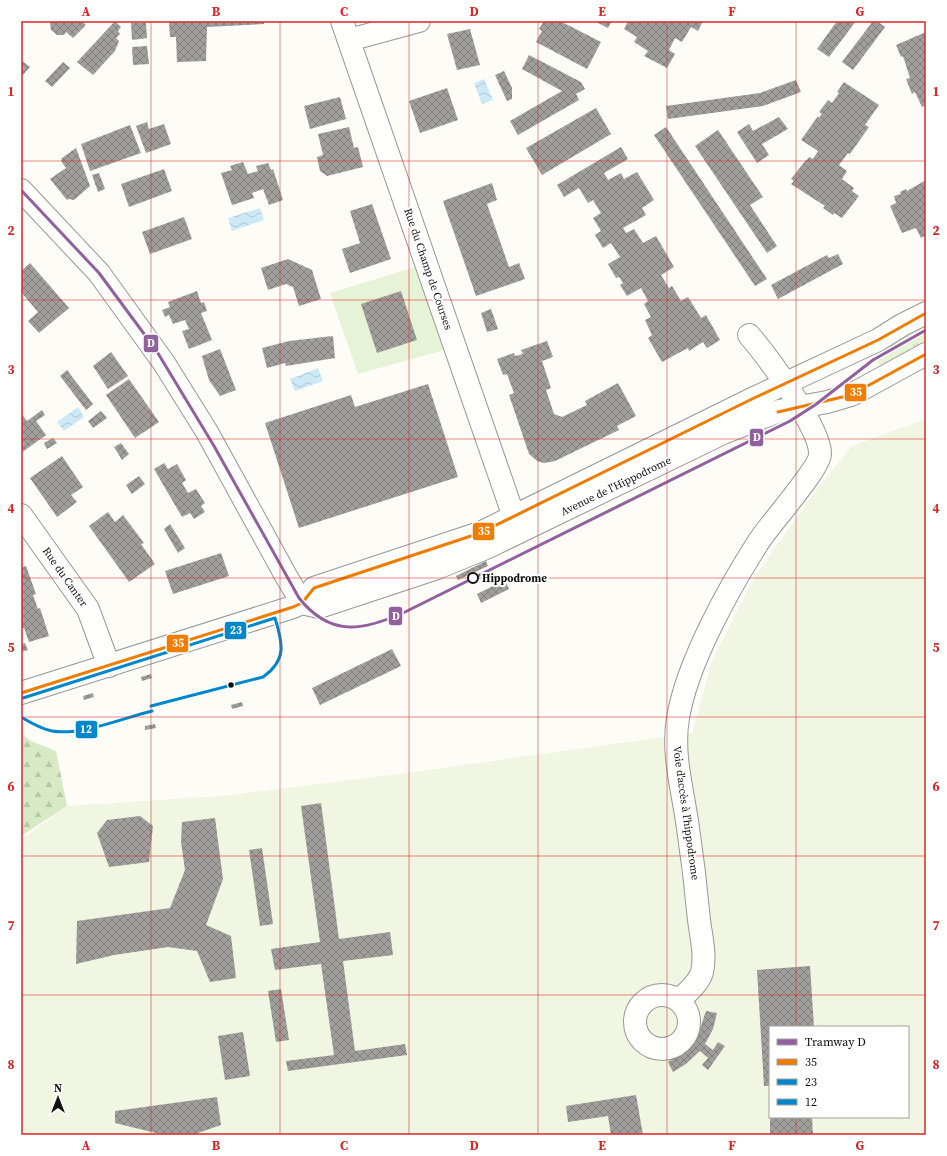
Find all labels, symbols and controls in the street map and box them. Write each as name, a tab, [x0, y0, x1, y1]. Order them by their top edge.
text: A	[82, 3, 91, 20]
text: B	[212, 3, 221, 20]
text: C	[340, 3, 348, 20]
text: D	[469, 3, 479, 20]
text: E	[598, 3, 606, 20]
text: F	[728, 3, 736, 20]
text: G	[856, 3, 865, 20]
text: 1	[7, 83, 15, 100]
text: 1	[932, 83, 940, 100]
street label: Rue du Champ de Courses	[400, 206, 456, 332]
text: 2	[7, 222, 15, 239]
text: 2	[932, 222, 940, 239]
line badge: D	[143, 334, 159, 353]
text: D	[147, 336, 155, 351]
text: 3	[7, 361, 15, 378]
text: 3	[932, 361, 940, 378]
line badge: 35	[844, 383, 867, 402]
text: 35	[850, 385, 862, 400]
line badge: D	[749, 428, 764, 447]
text: D	[753, 430, 761, 445]
street label: Avenue de l'Hippodrome	[558, 453, 674, 519]
text: 4	[7, 500, 15, 517]
text: 4	[932, 500, 940, 517]
line badge: 35	[472, 522, 495, 541]
text: 35	[478, 524, 490, 539]
street label: Rue du Canter	[39, 544, 91, 610]
place label: Hippodrome	[482, 571, 547, 586]
marker: Hippodrome	[467, 572, 479, 584]
line badge: D	[388, 606, 403, 626]
text: D	[392, 609, 400, 624]
line badge: 23	[224, 621, 247, 640]
text: 23	[230, 623, 242, 638]
line badge: 35	[166, 634, 189, 653]
text: 35	[172, 636, 184, 651]
text: 5	[7, 639, 15, 656]
text: 5	[932, 639, 940, 656]
unlabelled marker	[226, 680, 236, 690]
line badge: 12	[75, 720, 98, 739]
text: 12	[80, 722, 92, 737]
street label: Voie d'accès à l'hippodrome	[669, 745, 703, 881]
text: 6	[7, 778, 15, 795]
text: 6	[932, 778, 940, 795]
text: 7	[7, 917, 15, 934]
text: 7	[932, 917, 940, 934]
legend	[769, 1026, 909, 1118]
text: Tramway D	[805, 1034, 866, 1050]
text: 35	[805, 1054, 817, 1070]
text: 8	[7, 1056, 15, 1073]
text: 8	[932, 1056, 940, 1073]
text: 23	[805, 1074, 817, 1090]
north arrow	[38, 1078, 78, 1118]
text: N	[54, 1081, 62, 1096]
text: 12	[805, 1094, 817, 1110]
text: A	[82, 1137, 91, 1154]
text: B	[212, 1137, 221, 1154]
text: C	[340, 1137, 348, 1154]
text: D	[469, 1137, 479, 1154]
text: E	[598, 1137, 606, 1154]
text: F	[728, 1137, 736, 1154]
text: G	[856, 1137, 865, 1154]

